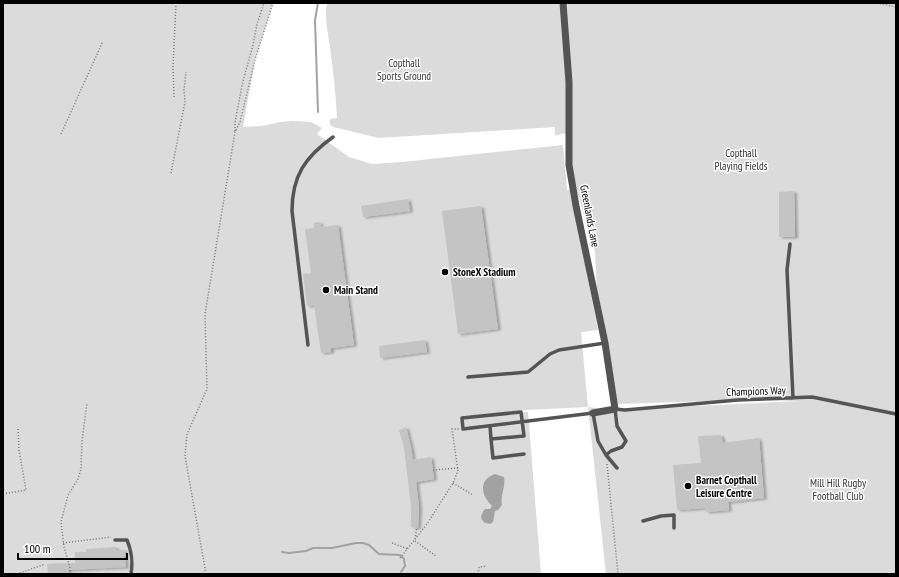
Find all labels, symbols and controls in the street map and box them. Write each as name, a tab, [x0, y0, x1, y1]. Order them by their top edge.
park label: Copthall Sports Ground	[377, 56, 431, 83]
park label: Copthall Playing Fields	[715, 146, 768, 173]
street label: Greenlands Lane	[577, 184, 603, 249]
place label: StoneX Stadium	[453, 265, 516, 279]
marker: StoneX Stadium	[440, 267, 450, 277]
place label: Main Stand	[334, 283, 378, 297]
marker: Main Stand	[321, 285, 331, 295]
street label: Champions Way	[726, 383, 787, 399]
place label: Barnet Copthall Leisure Centre	[696, 473, 757, 500]
park label: Mill Hill Rugby Football Club	[810, 476, 867, 503]
marker: Barnet Copthall Leisure Centre	[683, 481, 693, 491]
scale bar	[18, 535, 127, 561]
text: 100 m	[24, 541, 51, 556]

